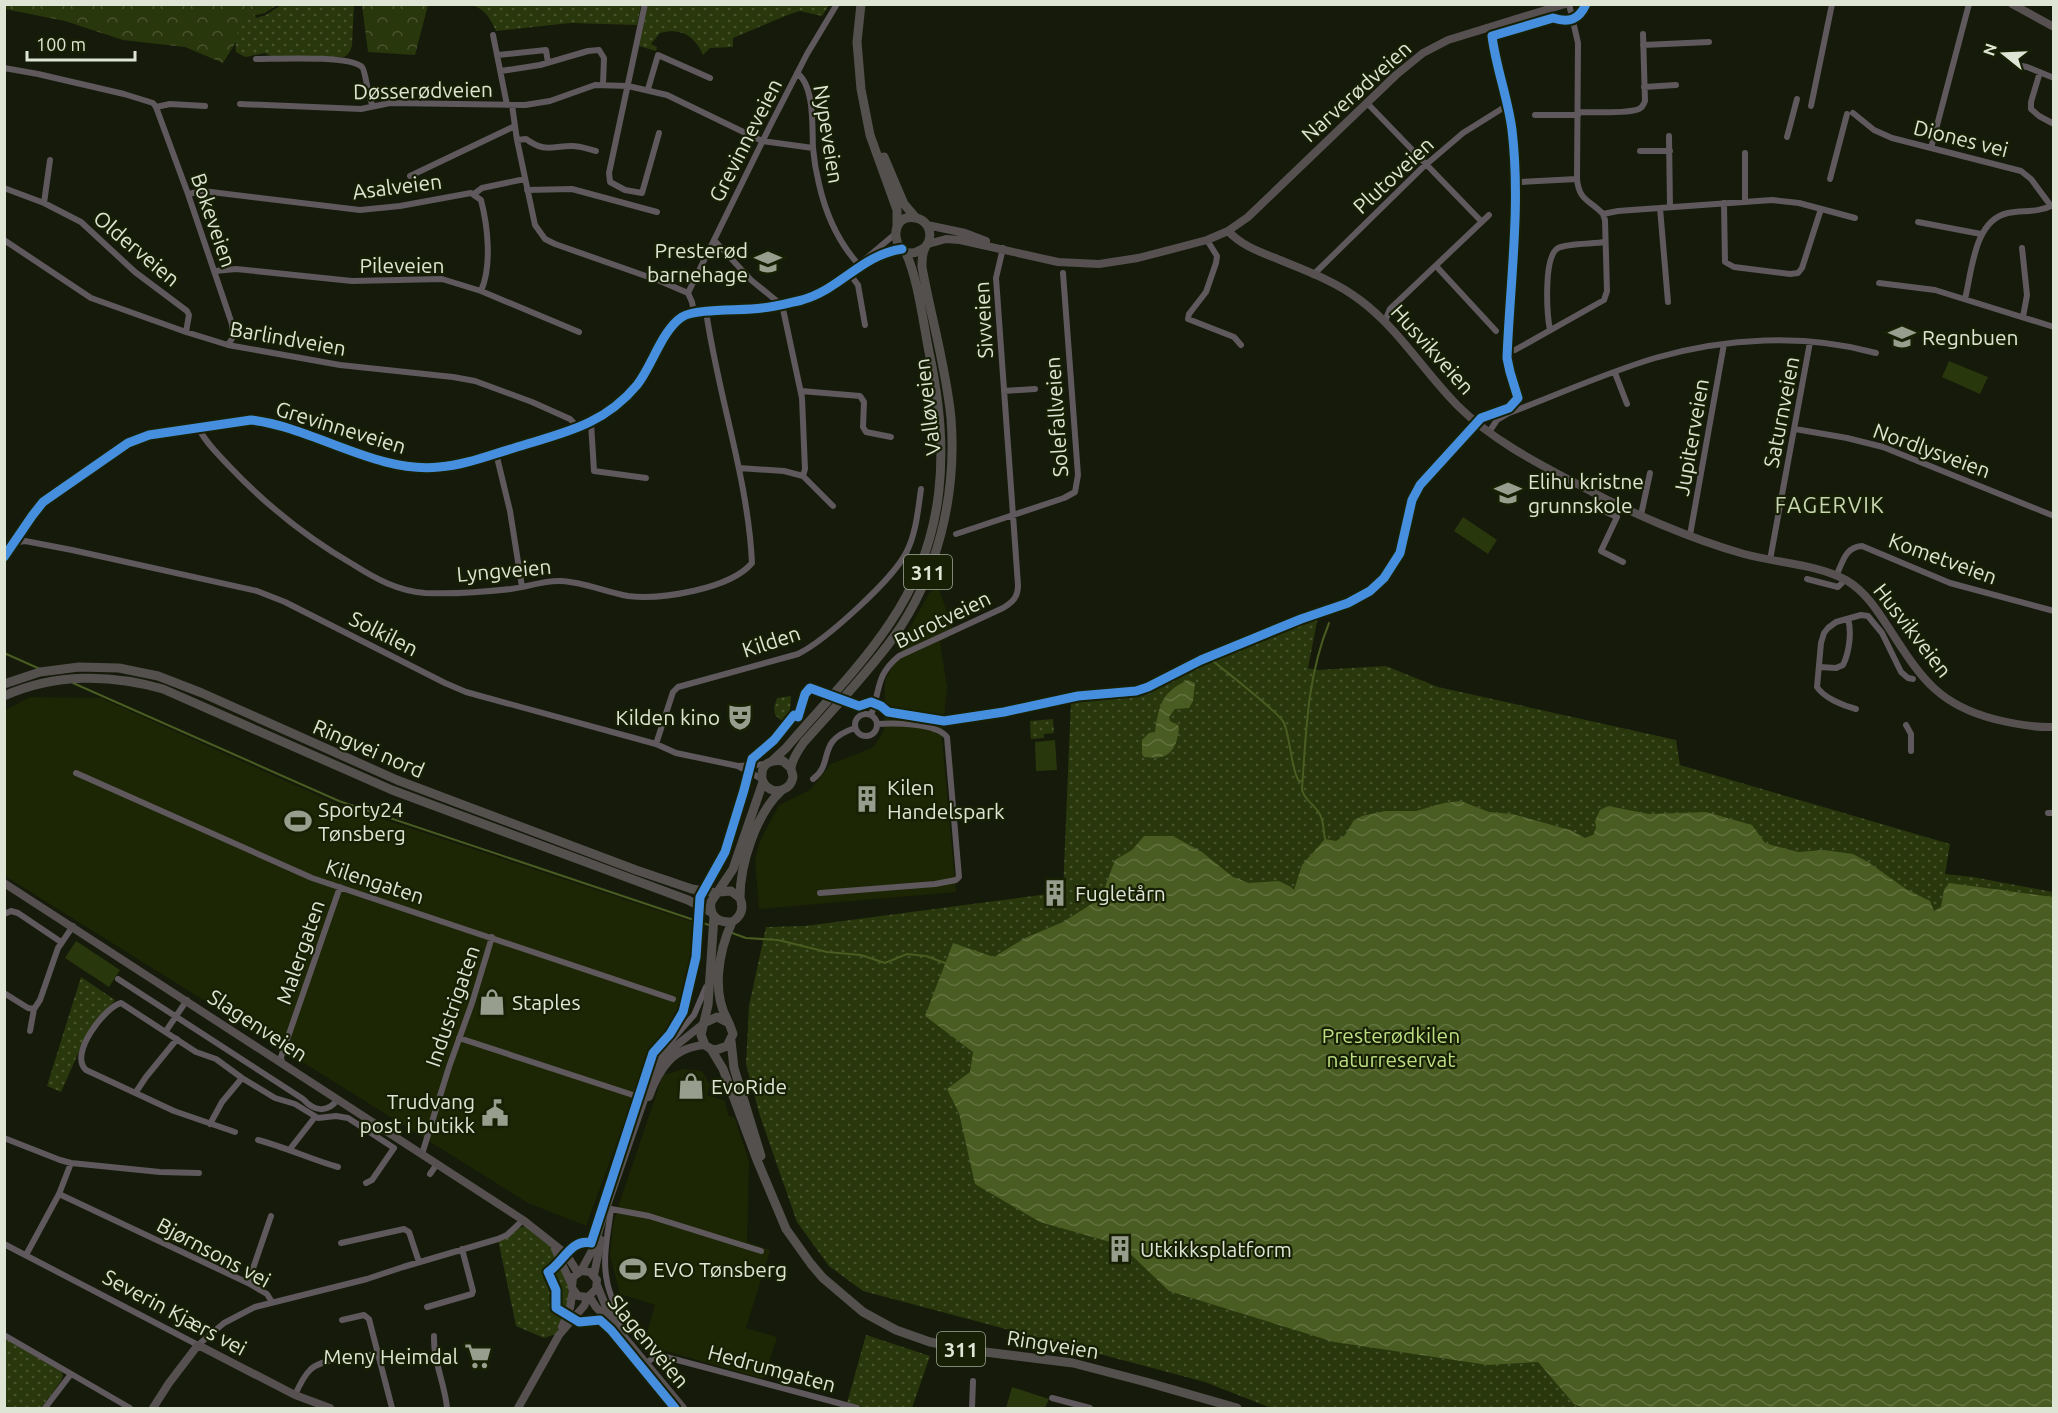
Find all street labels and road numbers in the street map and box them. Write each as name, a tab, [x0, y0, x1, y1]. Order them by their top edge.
street label: Narverødveien	[1296, 36, 1416, 146]
street label: Grevinneveien	[704, 74, 786, 206]
street label: Døsserødveien	[353, 77, 493, 103]
street label: Nypeveien	[809, 83, 849, 185]
street label: Diones vei	[1911, 115, 2011, 161]
street label: Plutoveien	[1348, 132, 1438, 218]
street label: Asalveien	[351, 169, 443, 203]
street label: Bokeveien	[187, 170, 241, 270]
street label: Olderveien	[89, 205, 185, 291]
street label: Pileveien	[359, 253, 445, 277]
street label: Sivveien	[969, 281, 997, 359]
street label: Husvikveien	[1387, 299, 1479, 399]
street label: Barlindveien	[228, 316, 348, 360]
street label: Saturnveien	[1758, 355, 1804, 469]
street label: Solefallveien	[1040, 356, 1072, 478]
street label: Valløveien	[909, 357, 945, 457]
street label: Jupiterveien	[1669, 377, 1713, 497]
street label: Grevinneveien	[273, 396, 409, 458]
street label: Nordlysveien	[1870, 418, 1994, 482]
street label: Kometveien	[1886, 527, 2000, 589]
street label: Lyngveien	[456, 554, 552, 586]
road number: 311	[904, 555, 952, 589]
street label: Husvikveien	[1869, 578, 1957, 682]
street label: Burotveien	[890, 585, 994, 653]
street label: Solkilen	[346, 606, 422, 660]
street label: Kilden	[739, 620, 803, 662]
street label: Ringvei nord	[310, 714, 428, 782]
street label: Kilengaten	[323, 854, 427, 908]
street label: Malergaten	[271, 897, 329, 1007]
street label: Industrigaten	[420, 942, 484, 1070]
street label: Slagenveien	[204, 984, 312, 1066]
street label: Bjørnsons vei	[153, 1212, 275, 1292]
street label: Severin Kjærs vei	[99, 1264, 251, 1360]
street label: Slagenveien	[603, 1290, 695, 1392]
street label: Ringveien	[1005, 1325, 1101, 1363]
road number: 311	[937, 1332, 985, 1366]
street label: Hedrumgaten	[706, 1339, 838, 1397]

